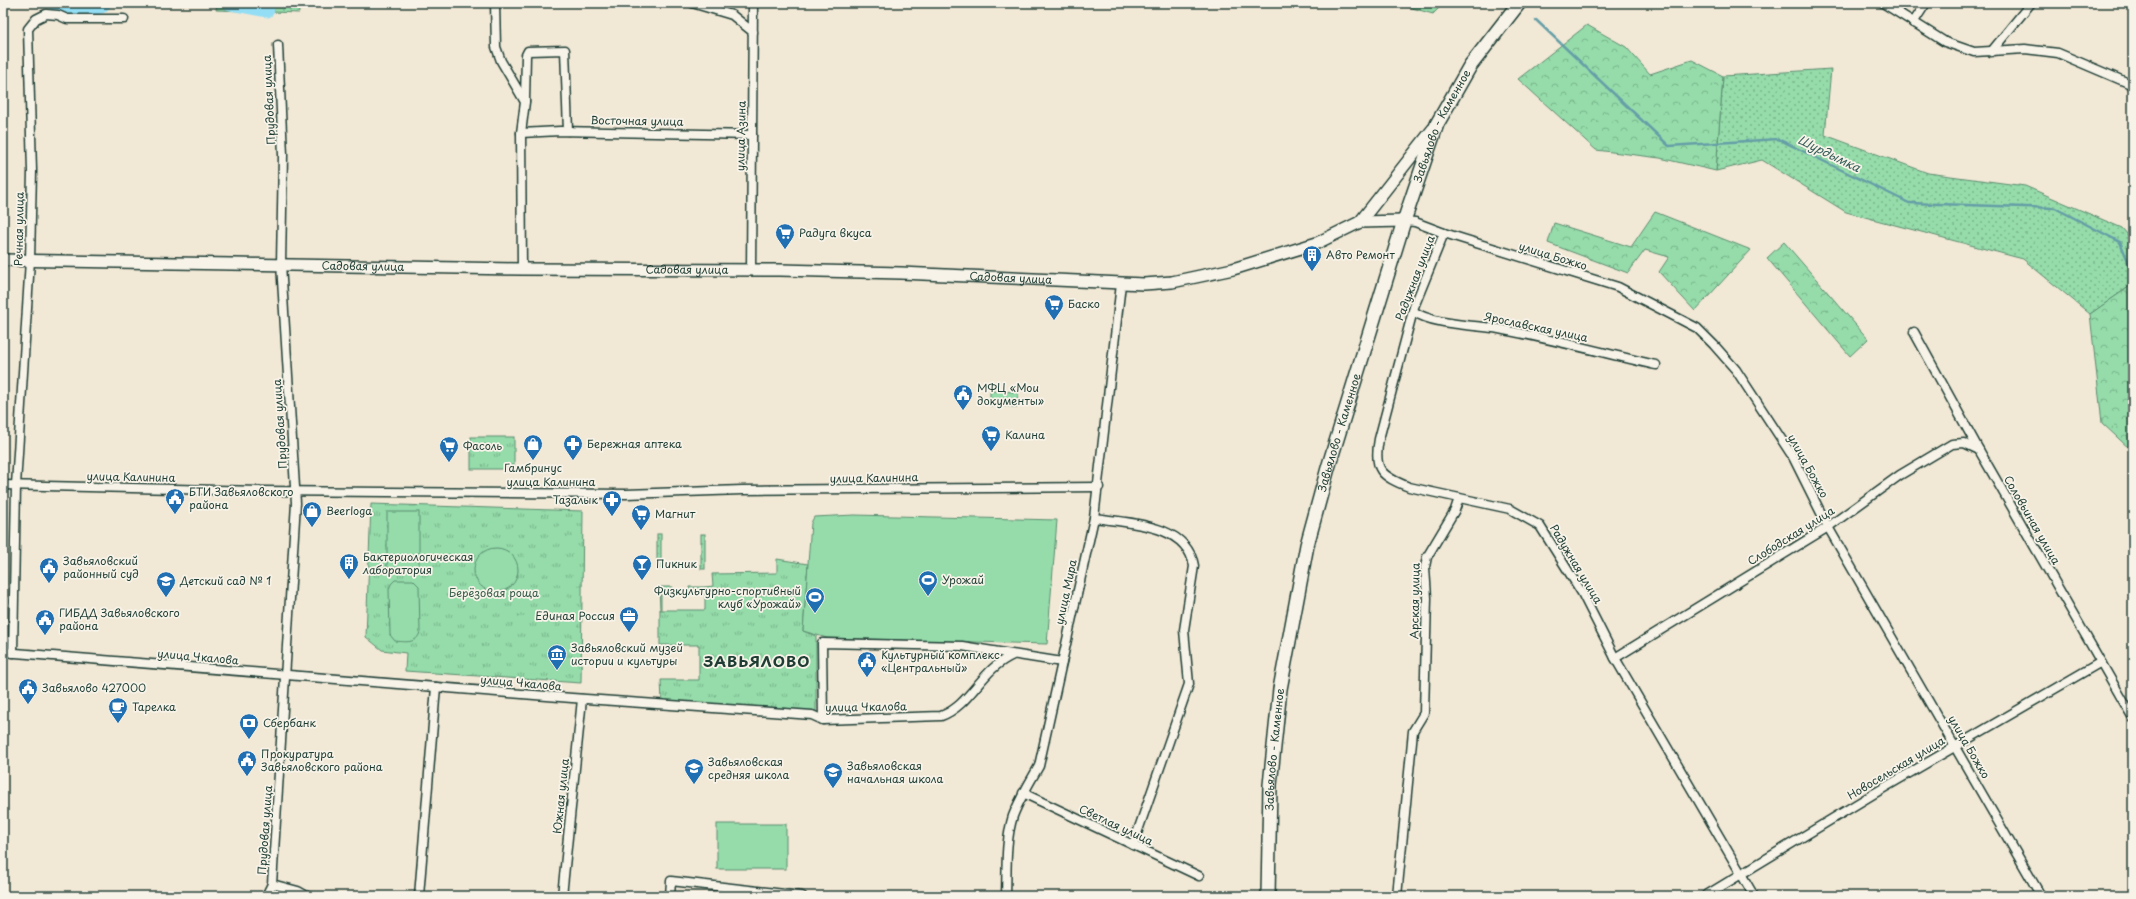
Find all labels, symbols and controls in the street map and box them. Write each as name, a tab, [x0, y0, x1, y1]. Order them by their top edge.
street label: Прудовая улица	[258, 55, 279, 145]
street label: Завьялово - Каменное	[1409, 66, 1474, 185]
street label: улица Азина	[731, 101, 750, 171]
street label: Восточная улица	[590, 111, 684, 130]
water label: Шурдымка	[1795, 130, 1864, 176]
street label: Речная улица	[9, 192, 28, 266]
supermarket icon: Радуга вкуса	[774, 222, 796, 250]
place label: Радуга вкуса	[799, 224, 872, 241]
street label: Радужная улица	[1390, 233, 1439, 323]
street label: улица Божко	[1517, 237, 1589, 274]
building icon: Авто Ремонт	[1301, 244, 1323, 272]
place label: Авто Ремонт	[1326, 246, 1395, 263]
street label: Садовая улица	[321, 257, 405, 275]
street label: Садовая улица	[645, 260, 728, 278]
street label: Садовая улица	[969, 267, 1053, 288]
supermarket icon: Баско	[1043, 293, 1065, 321]
place label: Баско	[1068, 295, 1100, 312]
street label: Ярославская улица	[1482, 307, 1590, 346]
street label: Завьялово - Каменное	[1313, 371, 1365, 494]
street label: Прудовая улица	[268, 379, 291, 469]
place label: МФЦ «Мои документы»	[977, 379, 1044, 409]
public building icon: МФЦ «Мои документы»	[952, 383, 974, 411]
supermarket icon: Калина	[980, 424, 1002, 452]
place label: Калина	[1005, 426, 1045, 443]
street label: улица Божко	[1784, 431, 1833, 501]
shop icon: Гамбринус	[522, 433, 544, 461]
pharmacy icon: Бережная аптека	[562, 433, 584, 461]
supermarket icon: Фасоль	[438, 435, 460, 463]
place label: Бережная аптека	[587, 435, 682, 452]
place label: Фасоль	[463, 437, 503, 454]
place label: Гамбринус	[504, 459, 562, 476]
street label: улица Калинина	[86, 467, 176, 486]
street label: улица Калинина	[829, 468, 919, 487]
street label: Соловьиная улица	[2000, 472, 2065, 568]
street label: улица Калинина	[507, 473, 596, 490]
place label: БТИ Завьяловского района	[189, 483, 293, 513]
public building icon: БТИ Завьяловского района	[164, 487, 186, 515]
pharmacy icon: Тазалык	[601, 489, 623, 517]
place label: Тазалык	[553, 491, 598, 508]
shop icon: Beerloga	[301, 500, 323, 528]
place label: Beerloga	[326, 502, 372, 519]
street label: Слободская улица	[1744, 502, 1838, 569]
supermarket icon: Магнит	[630, 503, 652, 531]
place label: Магнит	[655, 505, 696, 522]
street label: Радужная улица	[1546, 521, 1607, 607]
place label: Бактериологическая лаборатория	[362, 548, 474, 578]
place label: Завьяловский районный суд	[63, 552, 139, 582]
building icon: Бактериологическая лаборатория	[338, 552, 360, 580]
bar icon: Пикник	[631, 553, 653, 581]
place label: Пикник	[656, 555, 698, 572]
public building icon: Завьяловский районный суд	[38, 556, 60, 584]
street label: улица Мира	[1050, 558, 1081, 626]
street label: Арская улица	[1405, 562, 1424, 639]
sports icon: Урожай	[917, 569, 939, 597]
school or university icon: Детский сад № 1	[155, 570, 177, 598]
place label: Урожай	[942, 571, 984, 588]
place label: Детский сад № 1	[179, 572, 271, 589]
place label: Физкультурно-спортивный клуб «Урожай»	[654, 582, 801, 612]
park label: Берёзовая роща	[449, 584, 539, 601]
sports icon: Физкультурно-спортивный клуб «Урожай»	[804, 586, 826, 614]
place label: ГИБДД Завьяловского района	[59, 604, 180, 634]
office icon: Единая Россия	[618, 605, 640, 633]
place label: Единая Россия	[535, 607, 615, 624]
public building icon: ГИБДД Завьяловского района	[34, 608, 56, 636]
place label: Завьяловский музей истории и культуры	[571, 639, 683, 669]
museum icon: Завьяловский музей истории и культуры	[546, 643, 568, 671]
street label: улица Чкалова	[157, 644, 240, 669]
place label: Культурный комплекс «Центральный»	[881, 646, 1000, 676]
district label: ЗАВЬЯЛОВО	[703, 649, 810, 672]
public building icon: Культурный комплекс «Центральный»	[856, 650, 878, 678]
street label: улица Чкалова	[480, 670, 563, 695]
public building icon: Завьялово 427000	[17, 677, 39, 705]
place label: Завьялово 427000	[42, 679, 146, 696]
street label: Завьялово - Каменное	[1261, 687, 1288, 811]
cafe icon: Тарелка	[107, 696, 129, 724]
street label: улица Чкалова	[825, 697, 907, 716]
place label: Тарелка	[132, 698, 176, 715]
bank icon: Сбербанк	[238, 712, 260, 740]
street label: улица Божко	[1944, 712, 1994, 782]
place label: Сбербанк	[263, 714, 317, 731]
street label: Новосельская улица	[1844, 732, 1948, 803]
place label: Прокуратура Завьяловского района	[261, 745, 383, 775]
public building icon: Прокуратура Завьяловского района	[236, 749, 258, 777]
place label: Завьяловская средняя школа	[708, 753, 789, 783]
street label: Южная улица	[548, 757, 573, 834]
school or university icon: Завьяловская средняя школа	[683, 757, 705, 785]
place label: Завьяловская начальная школа	[847, 757, 944, 787]
school or university icon: Завьяловская начальная школа	[822, 761, 844, 789]
street label: Прудовая улица	[253, 785, 276, 875]
street label: Светлая улица	[1076, 800, 1156, 849]

